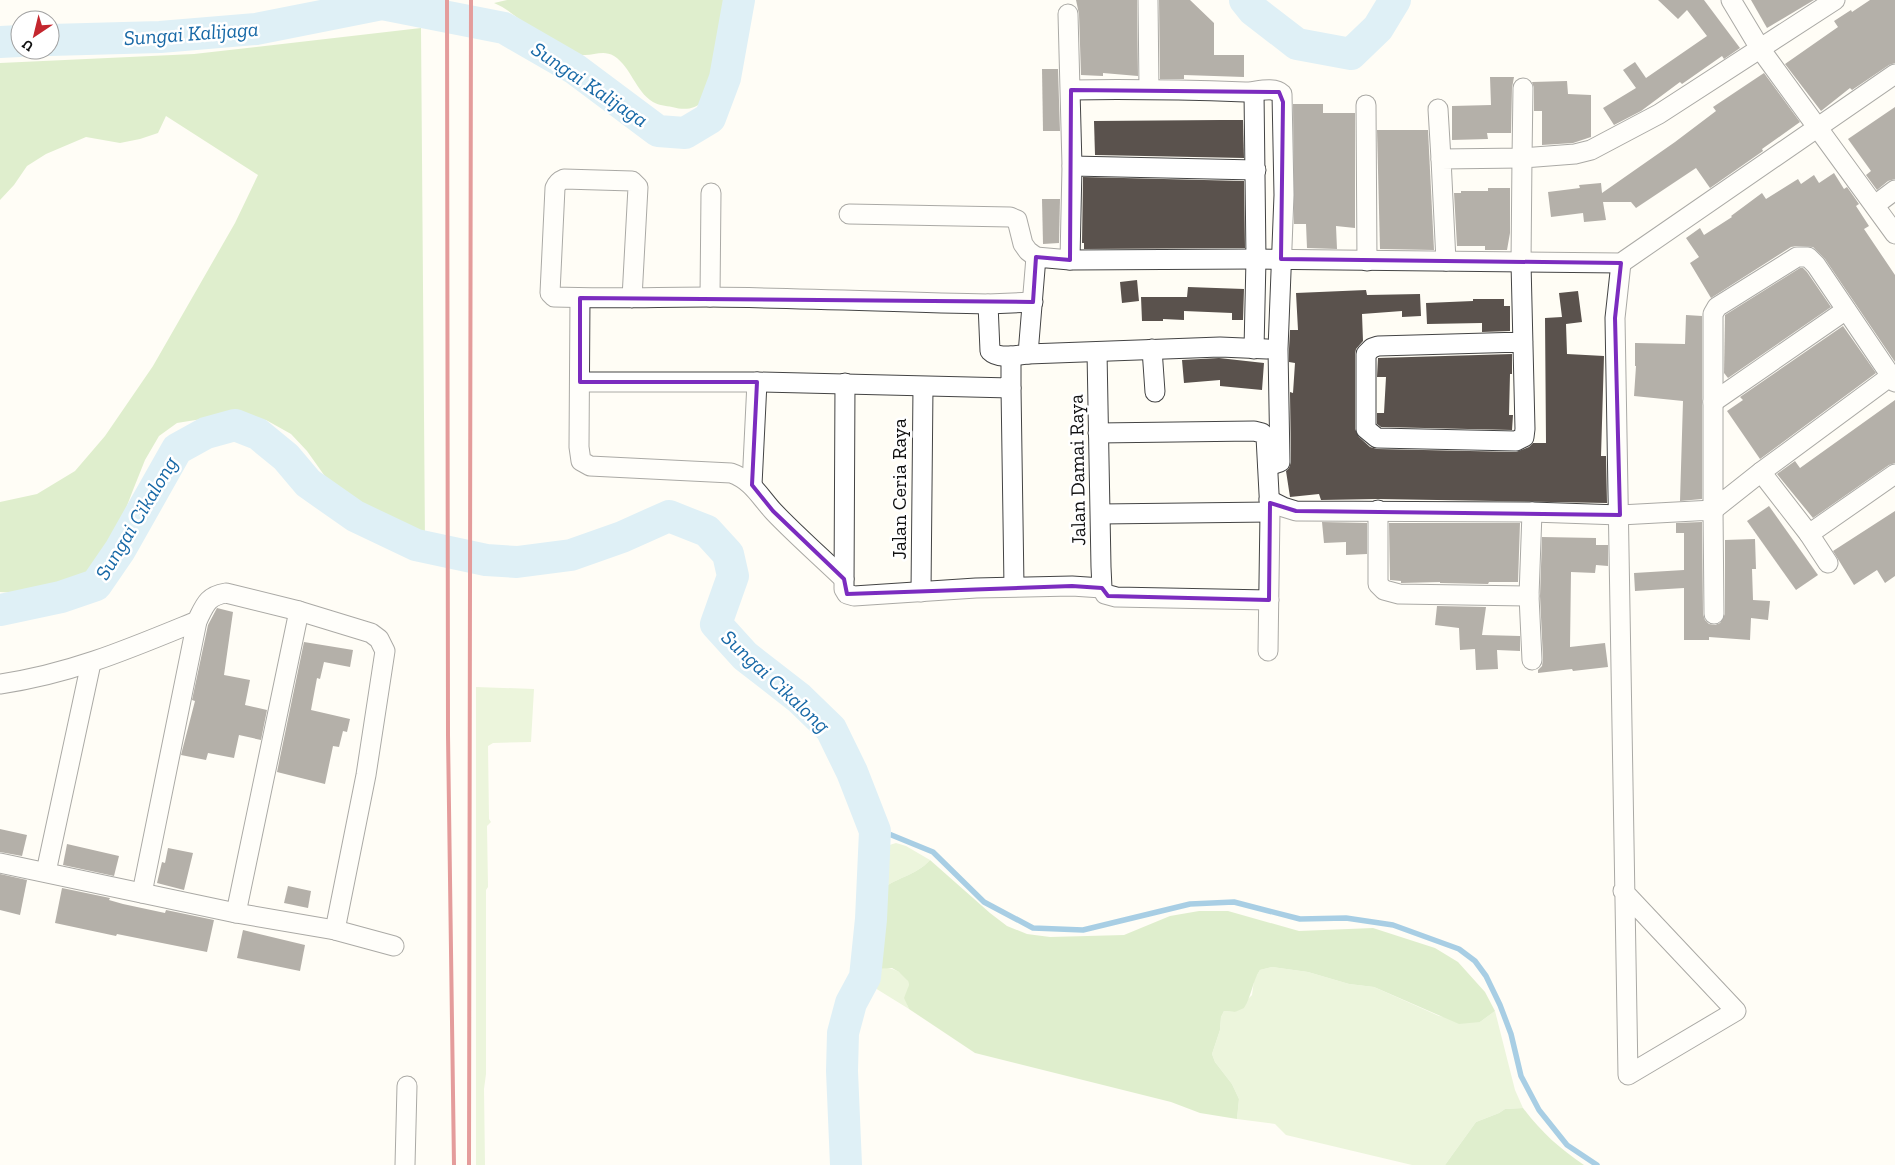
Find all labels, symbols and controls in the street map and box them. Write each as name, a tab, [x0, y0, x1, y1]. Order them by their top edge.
north arrow	[10, 10, 60, 60]
water label: Sungai Kalijaga	[123, 16, 259, 50]
text: U	[19, 35, 37, 55]
water label: Sungai Kalijaga	[527, 36, 653, 132]
street label: Jalan Damai Raya	[1064, 394, 1090, 546]
street label: Jalan Ceria Raya	[887, 418, 911, 560]
water label: Sungai Cikalong	[89, 452, 183, 584]
water label: Sungai Cikalong	[716, 624, 836, 738]

